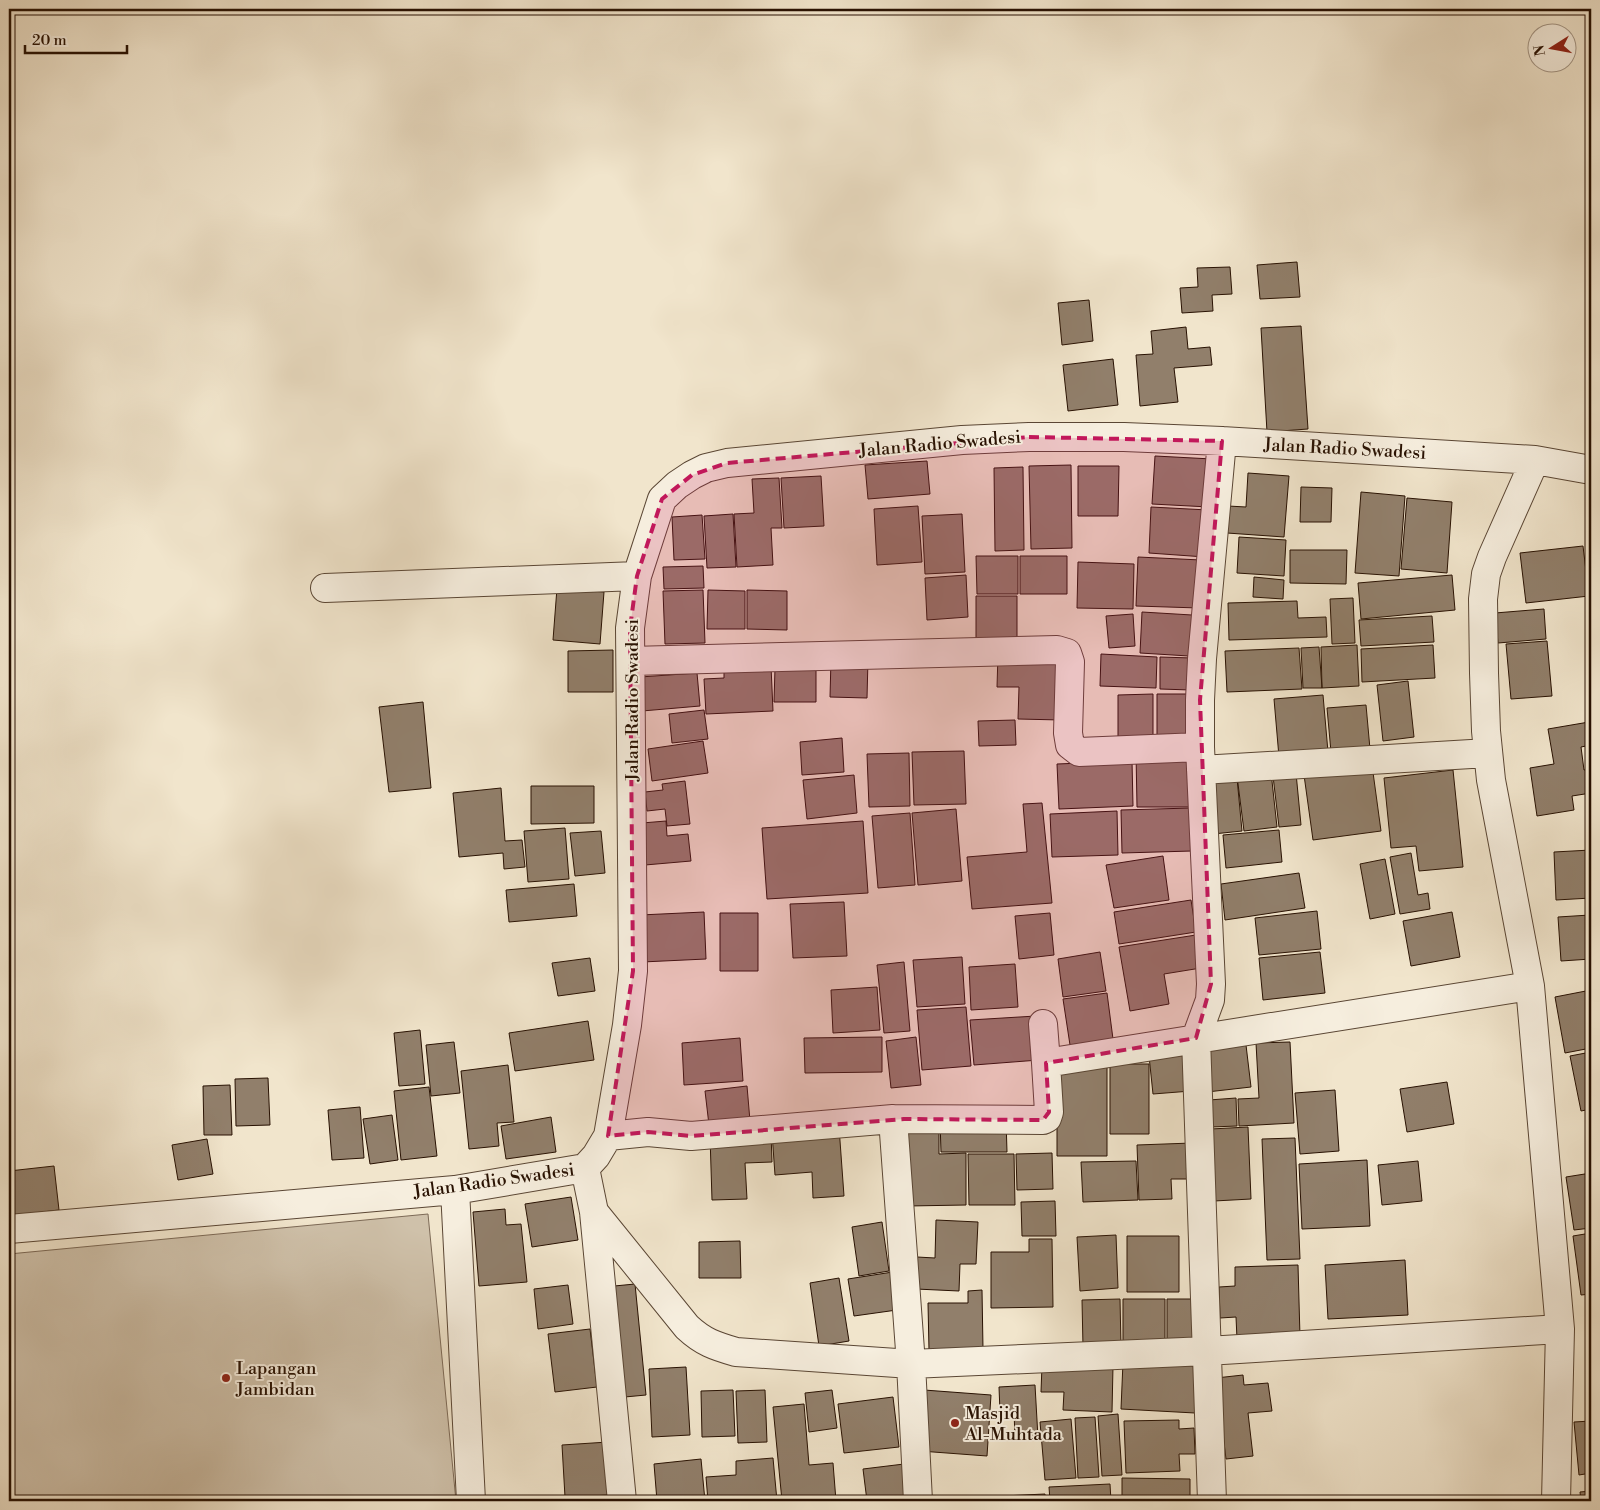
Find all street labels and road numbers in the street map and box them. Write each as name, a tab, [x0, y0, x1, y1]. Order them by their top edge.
street label: Jalan Radio Swadesi	[857, 425, 1022, 463]
street label: Jalan Radio Swadesi	[1262, 433, 1427, 465]
street label: Jalan Radio Swadesi	[621, 619, 644, 782]
street label: Jalan Radio Swadesi	[411, 1158, 576, 1204]

